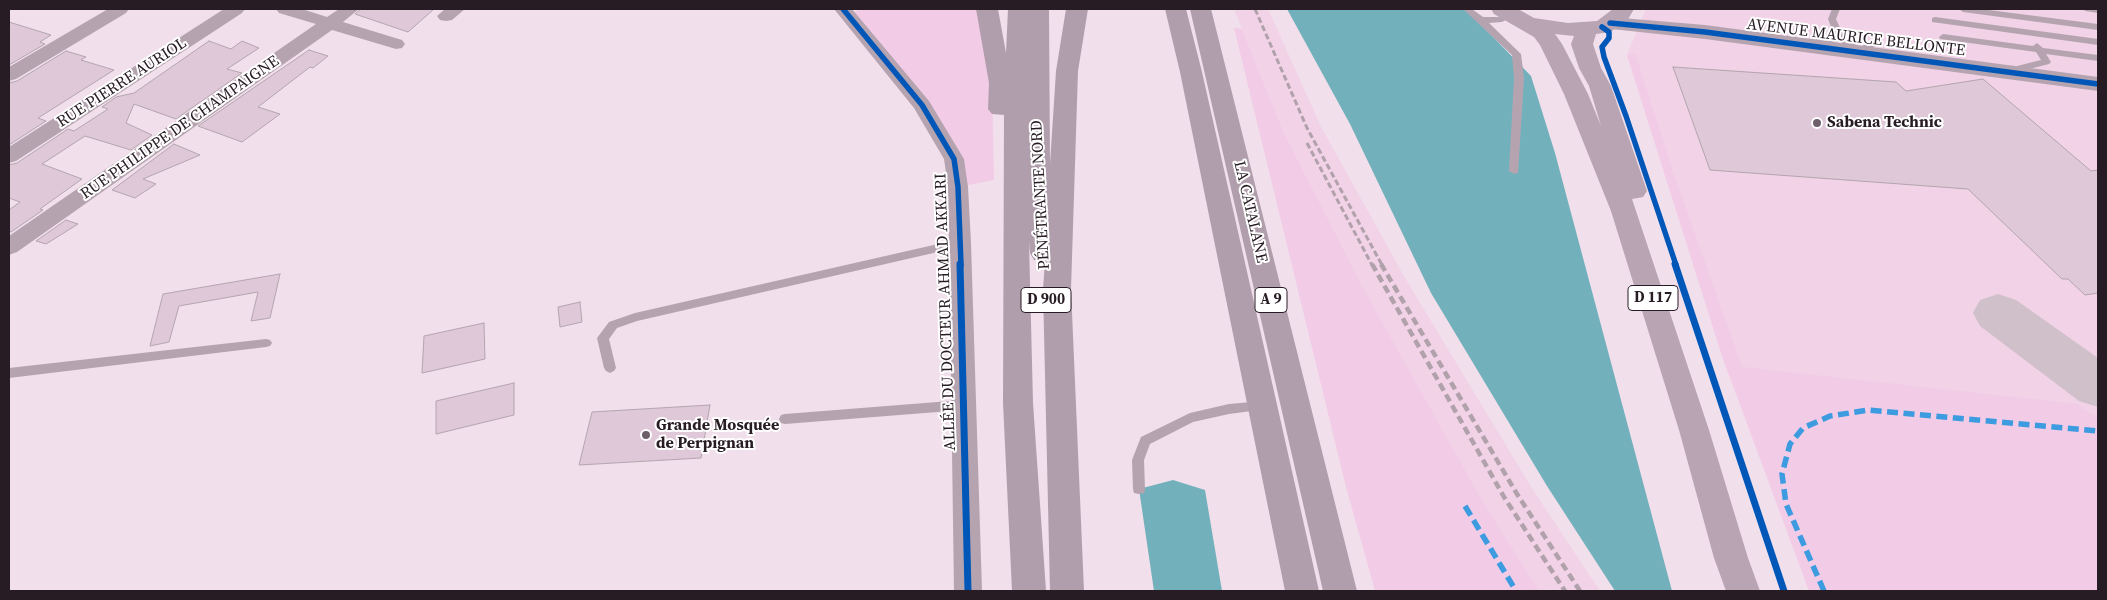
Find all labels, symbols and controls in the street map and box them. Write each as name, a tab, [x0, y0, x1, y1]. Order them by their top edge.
street label: AVENUE MAURICE BELLONTE	[1746, 15, 1966, 61]
street label: RUE PIERRE AURIOL	[53, 34, 191, 132]
street label: RUE PHILIPPE DE CHAMPAIGNE	[77, 52, 283, 204]
place label: Sabena Technic	[1827, 113, 1942, 133]
marker: Sabena Technic	[1811, 117, 1823, 129]
street label: PÉNÉTRANTE NORD	[1027, 120, 1055, 270]
street label: LA CATALANE	[1229, 159, 1271, 265]
street label: ALLÉE DU DOCTEUR AHMAD AKKARI	[932, 173, 960, 451]
road number: D 117	[1628, 286, 1678, 310]
road number: D 900	[1021, 288, 1071, 312]
road number: A 9	[1255, 288, 1287, 312]
place label: Grande Mosquée de Perpignan	[656, 416, 779, 454]
marker: Grande Mosquée de Perpignan	[640, 429, 652, 441]

